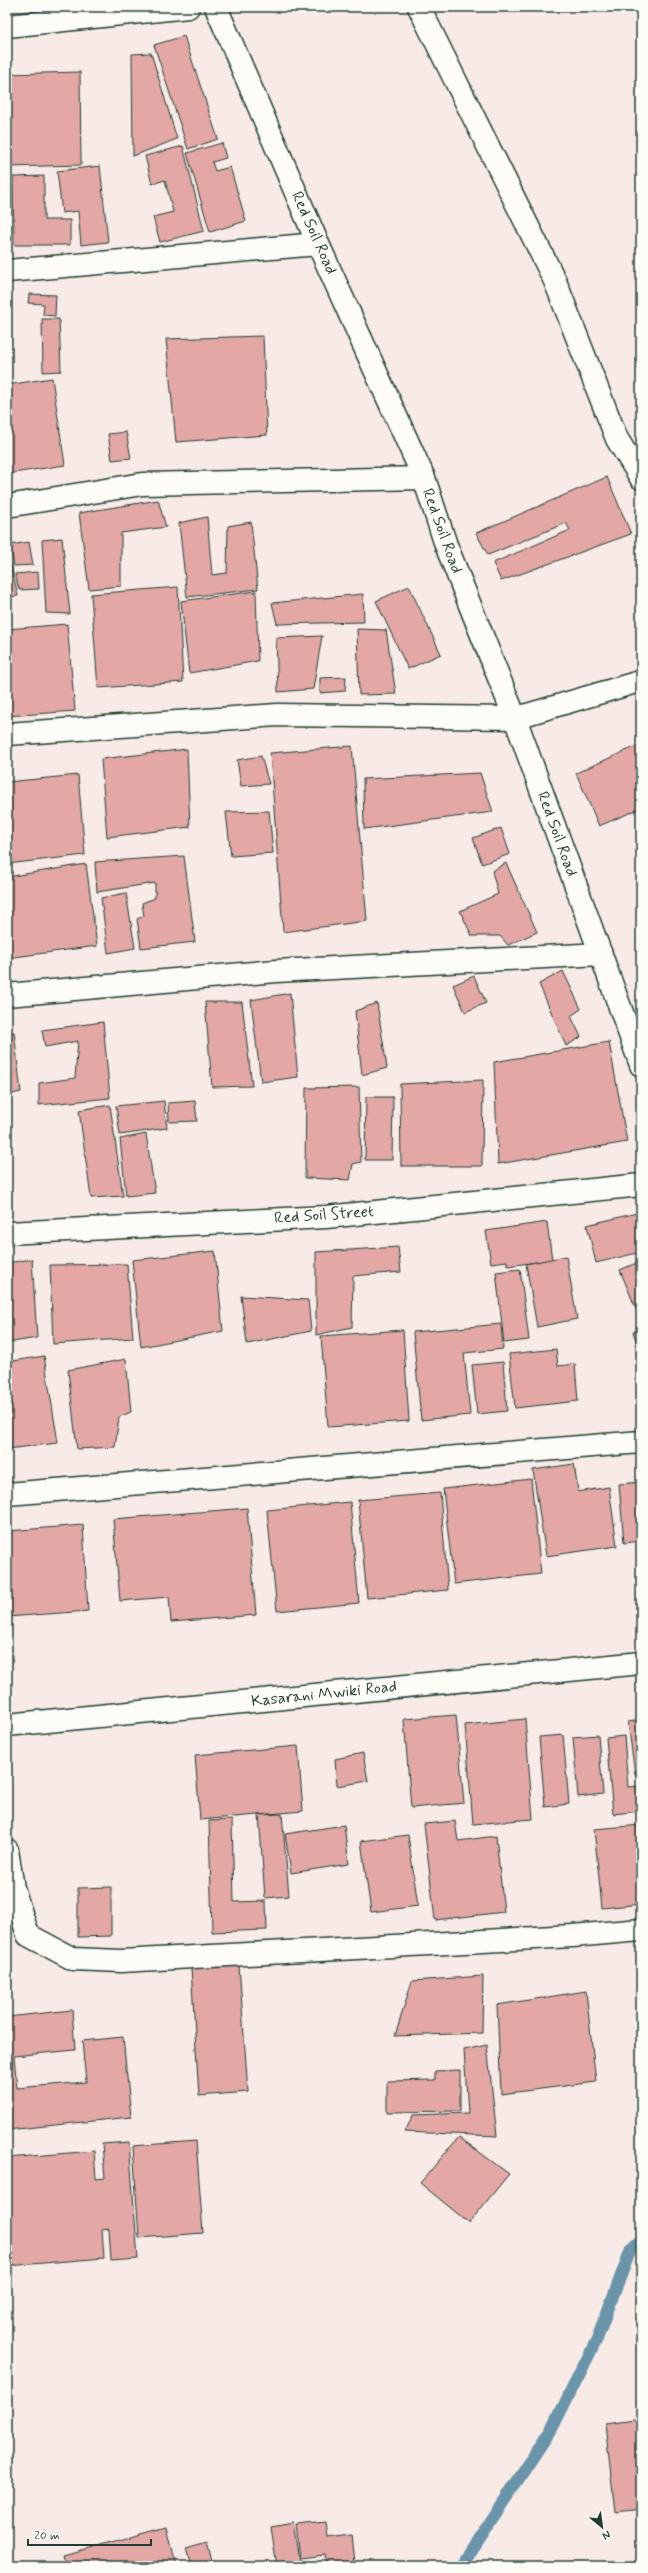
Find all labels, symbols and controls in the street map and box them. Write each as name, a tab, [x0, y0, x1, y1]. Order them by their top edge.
street label: Red Soil Road	[286, 188, 342, 278]
street label: Red Soil Road	[417, 486, 467, 576]
street label: Red Soil Road	[532, 789, 582, 879]
street label: Red Soil Street	[273, 1201, 375, 1229]
street label: Kasarani Mwiki Road	[250, 1676, 398, 1712]
north arrow	[582, 2507, 622, 2547]
scale bar	[28, 2521, 151, 2547]
text: N	[600, 2527, 613, 2543]
text: 20 m	[34, 2528, 60, 2544]

